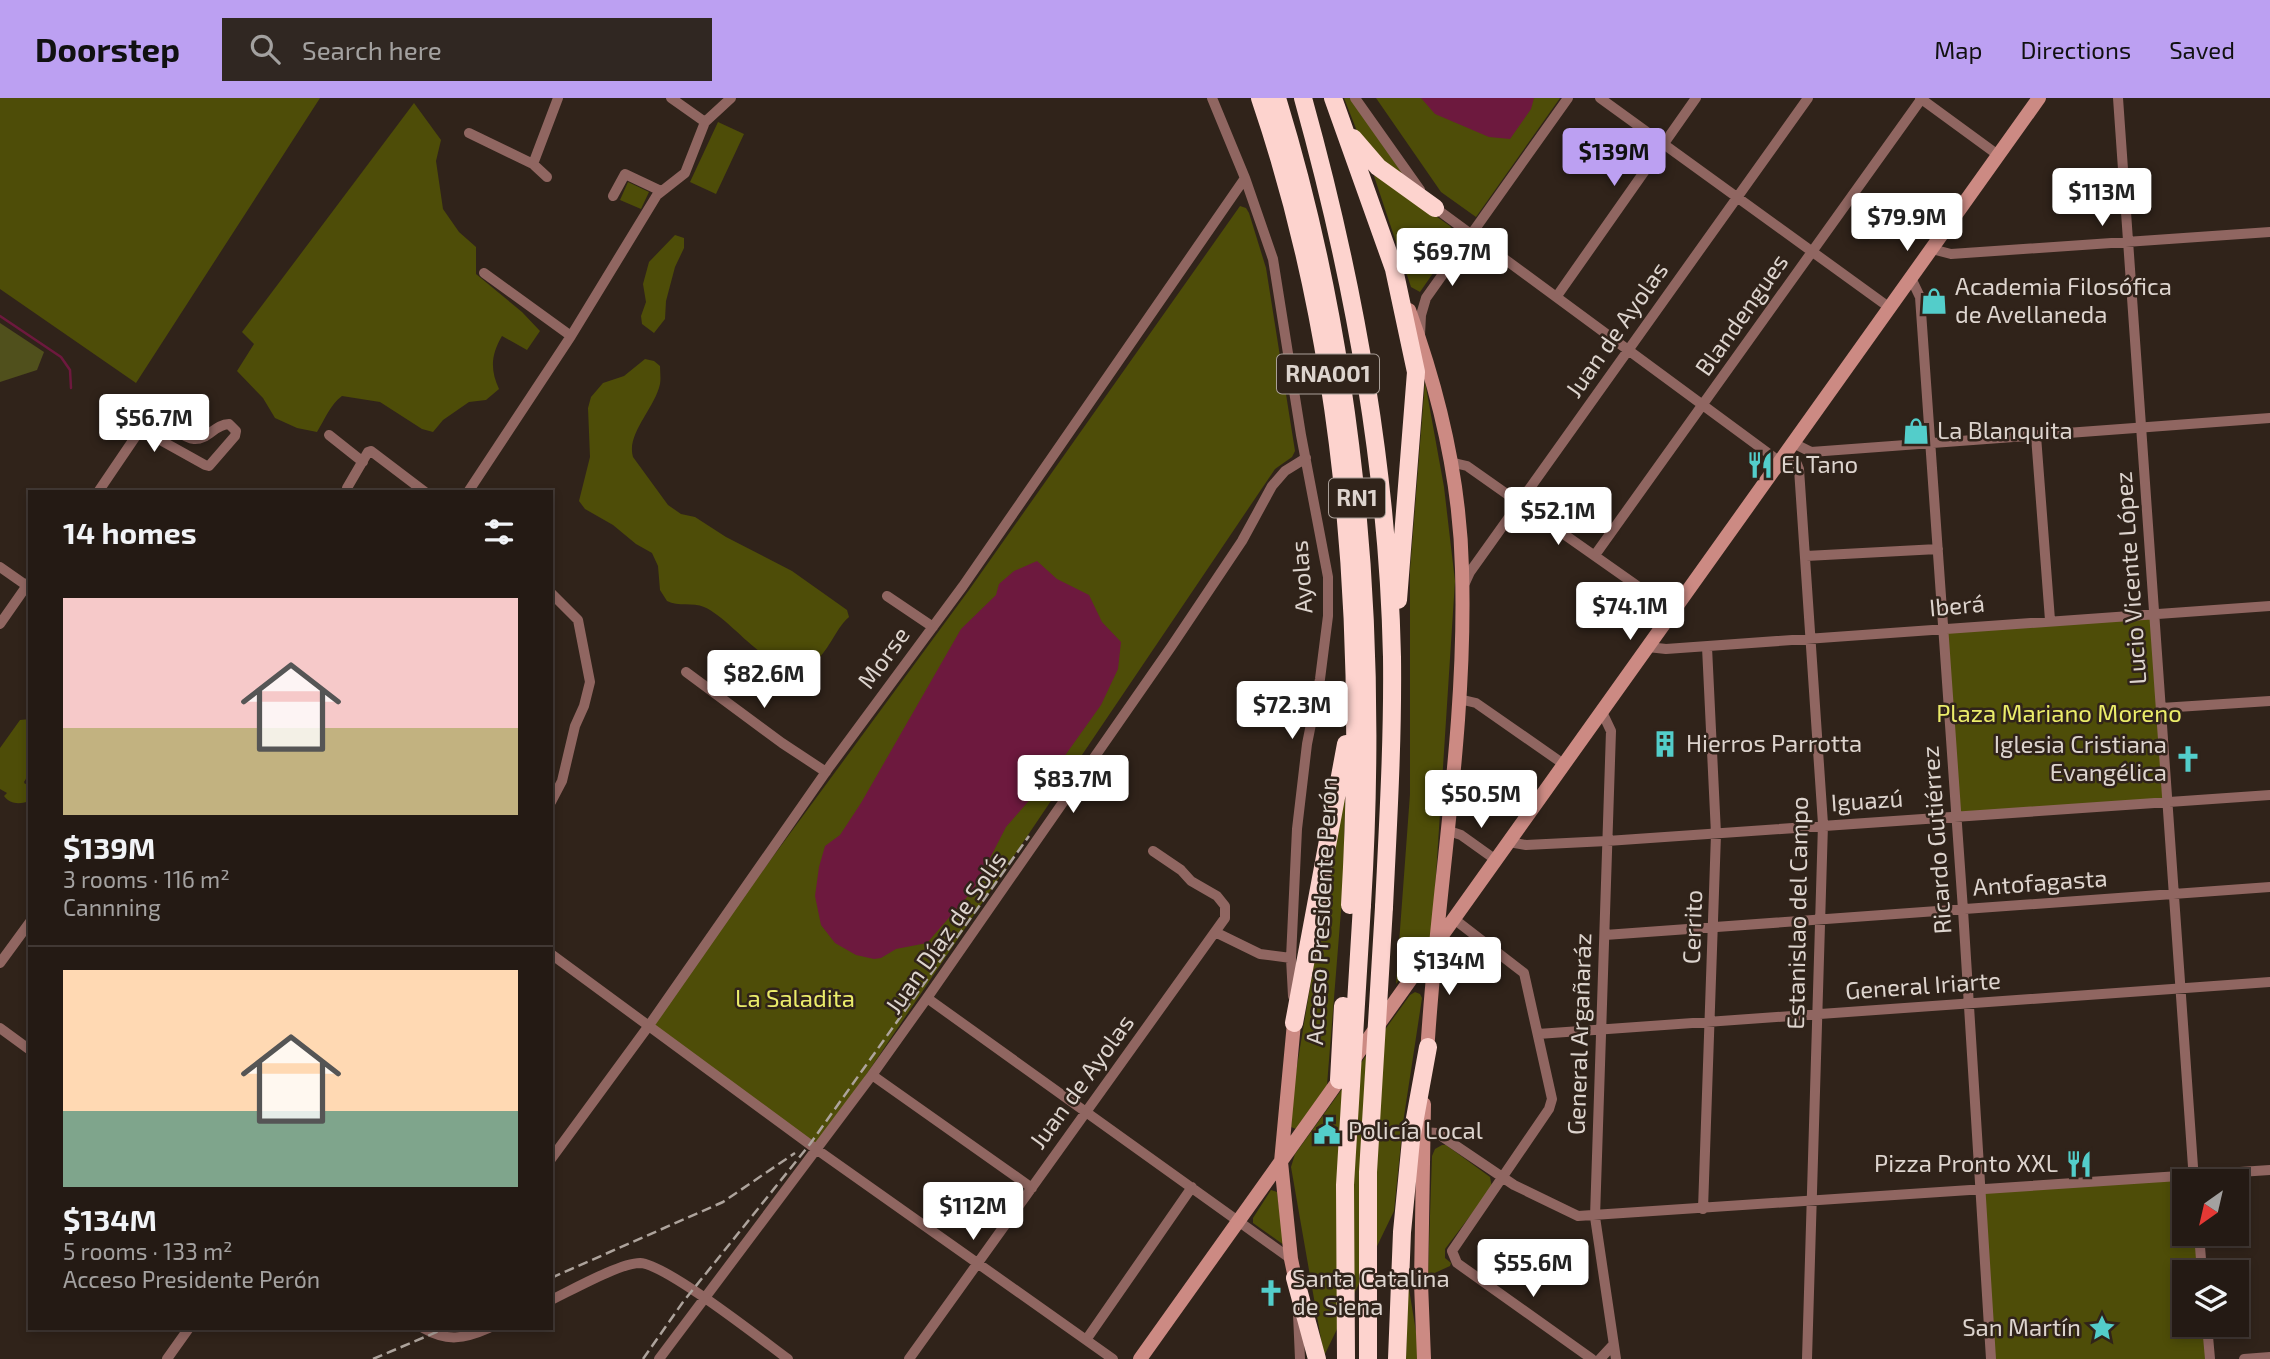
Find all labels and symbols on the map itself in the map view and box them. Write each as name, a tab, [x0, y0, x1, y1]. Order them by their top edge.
pin: $139M	[1565, 129, 1663, 188]
pin: $113M	[2053, 169, 2151, 228]
pin: $79.9M	[1850, 194, 1964, 253]
pin: $69.7M	[1395, 228, 1509, 288]
street label: Blandengues	[1688, 248, 1793, 381]
street label: Juan de Ayolas	[1558, 256, 1673, 403]
place label: Academia Filosófica de Avellaneda	[1955, 271, 2172, 328]
shop icon: Academia Filosófica de Avellaneda	[1919, 286, 1949, 316]
road number: RNA001	[1277, 354, 1379, 394]
pin: $56.7M	[97, 394, 211, 454]
place label: La Blanquita	[1937, 415, 2073, 444]
shop icon: La Blanquita	[1901, 416, 1931, 446]
place label: El Tano	[1781, 449, 1858, 478]
restaurant icon: El Tano	[1745, 450, 1775, 480]
street label: Lucio Vicente López	[2108, 471, 2151, 686]
road number: RN1	[1329, 478, 1385, 518]
pin: $52.1M	[1501, 488, 1615, 547]
street label: Ayolas	[1283, 540, 1318, 615]
pin: $74.1M	[1573, 582, 1687, 642]
street label: Iberá	[1928, 588, 1986, 621]
street label: Morse	[851, 621, 915, 694]
pin: $82.6M	[707, 650, 821, 710]
pin: $72.3M	[1235, 682, 1349, 741]
park label: Plaza Mariano Moreno	[1936, 698, 2182, 727]
place label: Hierros Parrotta	[1686, 728, 1862, 757]
building icon: Hierros Parrotta	[1650, 729, 1680, 759]
place label: Iglesia Cristiana Evangélica	[1994, 729, 2167, 786]
church icon: Iglesia Cristiana Evangélica	[2173, 744, 2203, 774]
street label: Ricardo Gutiérrez	[1914, 745, 1957, 935]
pin: $83.7M	[1016, 756, 1130, 815]
pin: $50.5M	[1424, 770, 1538, 830]
street label: Acceso Presidente Perón	[1299, 776, 1342, 1046]
street label: Iguazú	[1830, 783, 1904, 816]
street label: Estanislao del Campo	[1780, 796, 1813, 1030]
street label: Juan Díaz de Solís	[878, 845, 1012, 1019]
street label: Antofagasta	[1972, 862, 2108, 901]
street label: Cerrito	[1676, 889, 1707, 965]
street label: General Argañaráz	[1560, 933, 1597, 1135]
pin: $134M	[1400, 937, 1498, 997]
street label: General Iriarte	[1844, 965, 2002, 1004]
park label: La Saladita	[735, 983, 855, 1012]
street label: Juan de Ayolas	[1022, 1008, 1139, 1154]
place label: Policía Local	[1348, 1115, 1483, 1144]
public building icon: Policía Local	[1312, 1116, 1342, 1146]
place label: Pizza Pronto XXL	[1874, 1148, 2058, 1177]
restaurant icon: Pizza Pronto XXL	[2064, 1149, 2094, 1179]
north arrow	[2172, 1169, 2249, 1246]
pin: $112M	[924, 1182, 1022, 1242]
pin: $55.6M	[1476, 1240, 1590, 1299]
place label: Santa Catalina de Siena	[1292, 1263, 1450, 1320]
church icon: Santa Catalina de Siena	[1256, 1278, 1286, 1308]
place label: San Martín	[1962, 1312, 2081, 1341]
place icon: San Martín	[2087, 1313, 2117, 1343]

